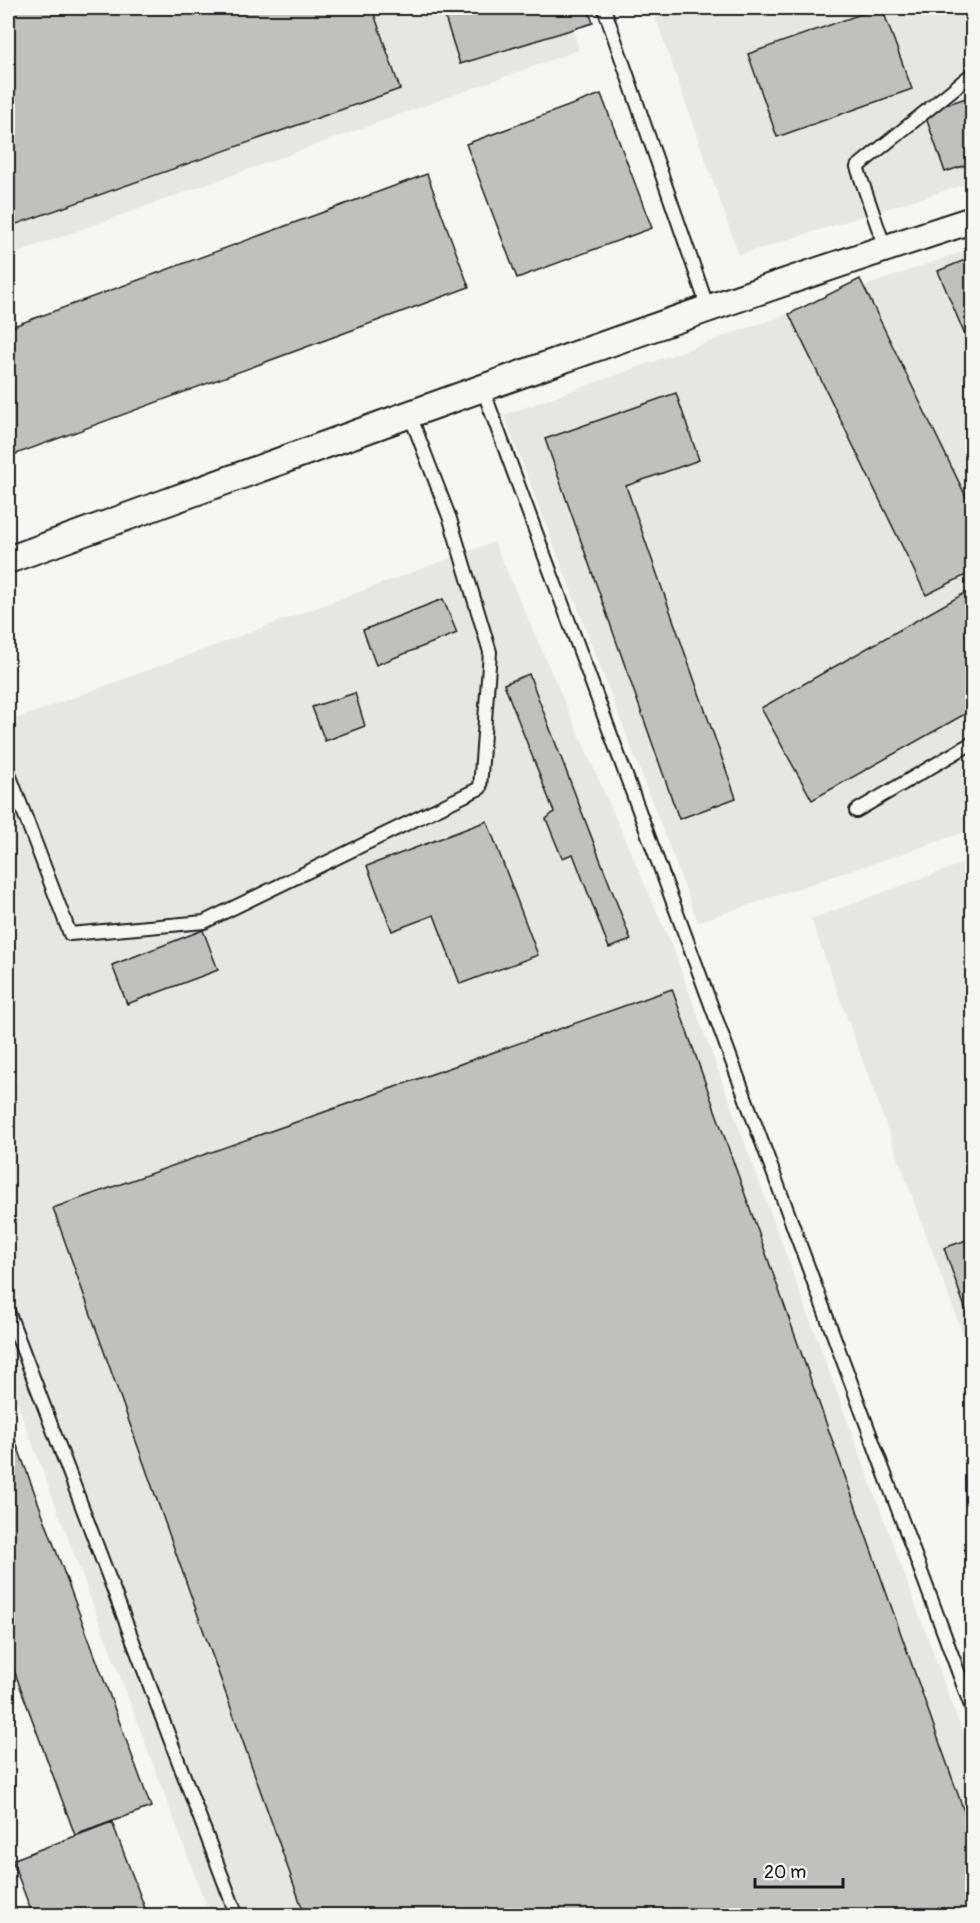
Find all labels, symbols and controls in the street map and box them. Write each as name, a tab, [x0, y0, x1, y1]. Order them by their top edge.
scale bar	[755, 1851, 844, 1889]
text: 20 m	[764, 1861, 806, 1884]

